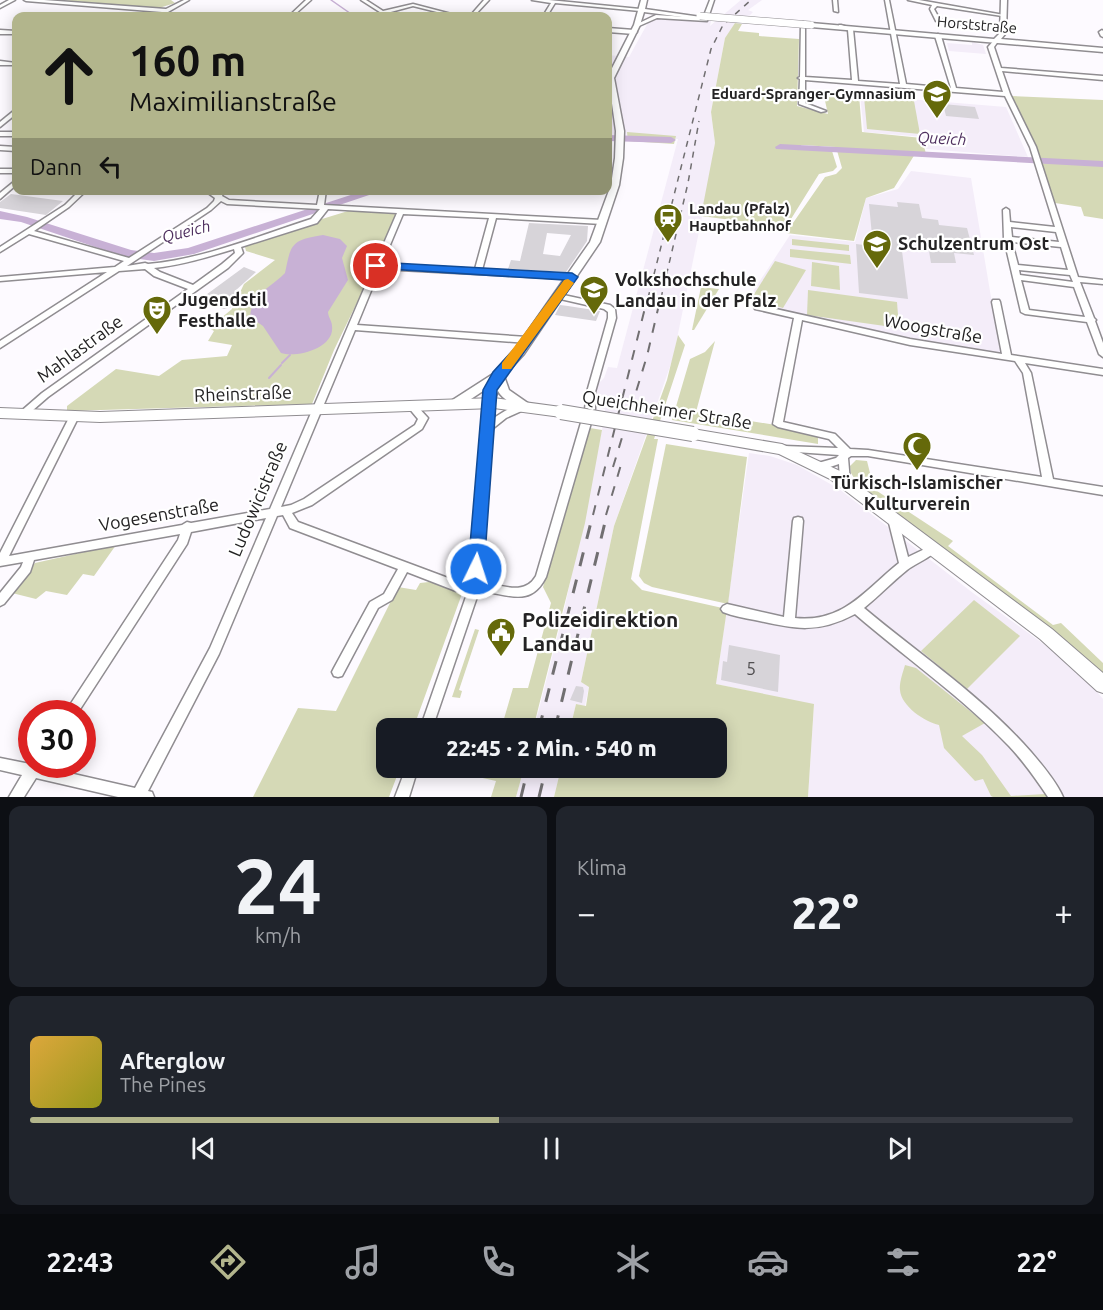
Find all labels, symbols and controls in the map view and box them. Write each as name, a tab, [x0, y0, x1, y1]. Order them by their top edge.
street label: Horststraße	[936, 13, 1018, 36]
icon: ahead	[30, 36, 108, 114]
text: 160 m	[129, 37, 246, 84]
school or university icon: Eduard-Spranger-Gymnasium	[921, 78, 953, 120]
place label: Eduard-Spranger-Gymnasium	[711, 85, 916, 102]
text: Maximilianstraße	[129, 86, 337, 116]
water label: Queich	[917, 128, 967, 149]
icon: left	[94, 150, 127, 183]
text: Dann	[30, 154, 82, 179]
place label: Landau (Pfalz) Hauptbahnhof	[689, 200, 792, 234]
station icon: Landau (Pfalz) Hauptbahnhof	[652, 202, 684, 244]
water label: Queich	[160, 216, 212, 247]
school or university icon: Schulzentrum Ost	[861, 228, 893, 270]
place label: Schulzentrum Ost	[898, 233, 1049, 253]
pin	[350, 240, 401, 291]
icon: arrive	[359, 249, 392, 282]
place label: Volkshochschule Landau in der Pfalz	[615, 269, 776, 310]
school or university icon: Volkshochschule Landau in der Pfalz	[578, 274, 610, 316]
place label: Jugendstil Festhalle	[178, 289, 267, 330]
theatre icon: Jugendstil Festhalle	[141, 294, 173, 336]
street label: Mahlastraße	[33, 310, 126, 386]
street label: Woogstraße	[882, 310, 984, 347]
street label: Rheinstraße	[194, 381, 292, 405]
street label: Queichheimer Straße	[581, 386, 753, 433]
mosque icon: Türkisch-Islamischer Kulturverein	[901, 430, 933, 472]
street label: Ludowicistraße	[224, 438, 290, 559]
place label: Türkisch-Islamischer Kulturverein	[831, 472, 1004, 513]
street label: Vogesenstraße	[97, 494, 220, 534]
position arrow	[444, 537, 508, 601]
place label: Polizeidirektion Landau	[522, 607, 678, 655]
public building icon: Polizeidirektion Landau	[485, 616, 517, 658]
house number: 5	[746, 658, 756, 678]
speed limit sign: 30	[18, 700, 96, 778]
text: 22:45 · 2 Min. · 540 m	[446, 735, 657, 760]
text: 24	[234, 841, 322, 929]
text: Klima	[577, 856, 627, 879]
text: 22°	[791, 887, 859, 938]
text: −	[577, 894, 596, 931]
text: +	[1054, 894, 1073, 931]
text: km/h	[255, 924, 301, 947]
text: Afterglow	[120, 1048, 225, 1073]
text: The Pines	[120, 1073, 206, 1096]
icon: previous	[187, 1132, 220, 1165]
icon: pause	[535, 1132, 568, 1165]
icon: next	[883, 1132, 916, 1165]
icon: directions	[207, 1241, 249, 1283]
icon: music	[342, 1241, 384, 1283]
icon: phone	[477, 1241, 519, 1283]
icon: climate	[612, 1241, 654, 1283]
icon: car	[747, 1241, 789, 1283]
icon: filters	[882, 1241, 924, 1283]
text: 22:43	[46, 1247, 114, 1277]
text: 22°	[1016, 1247, 1056, 1277]

